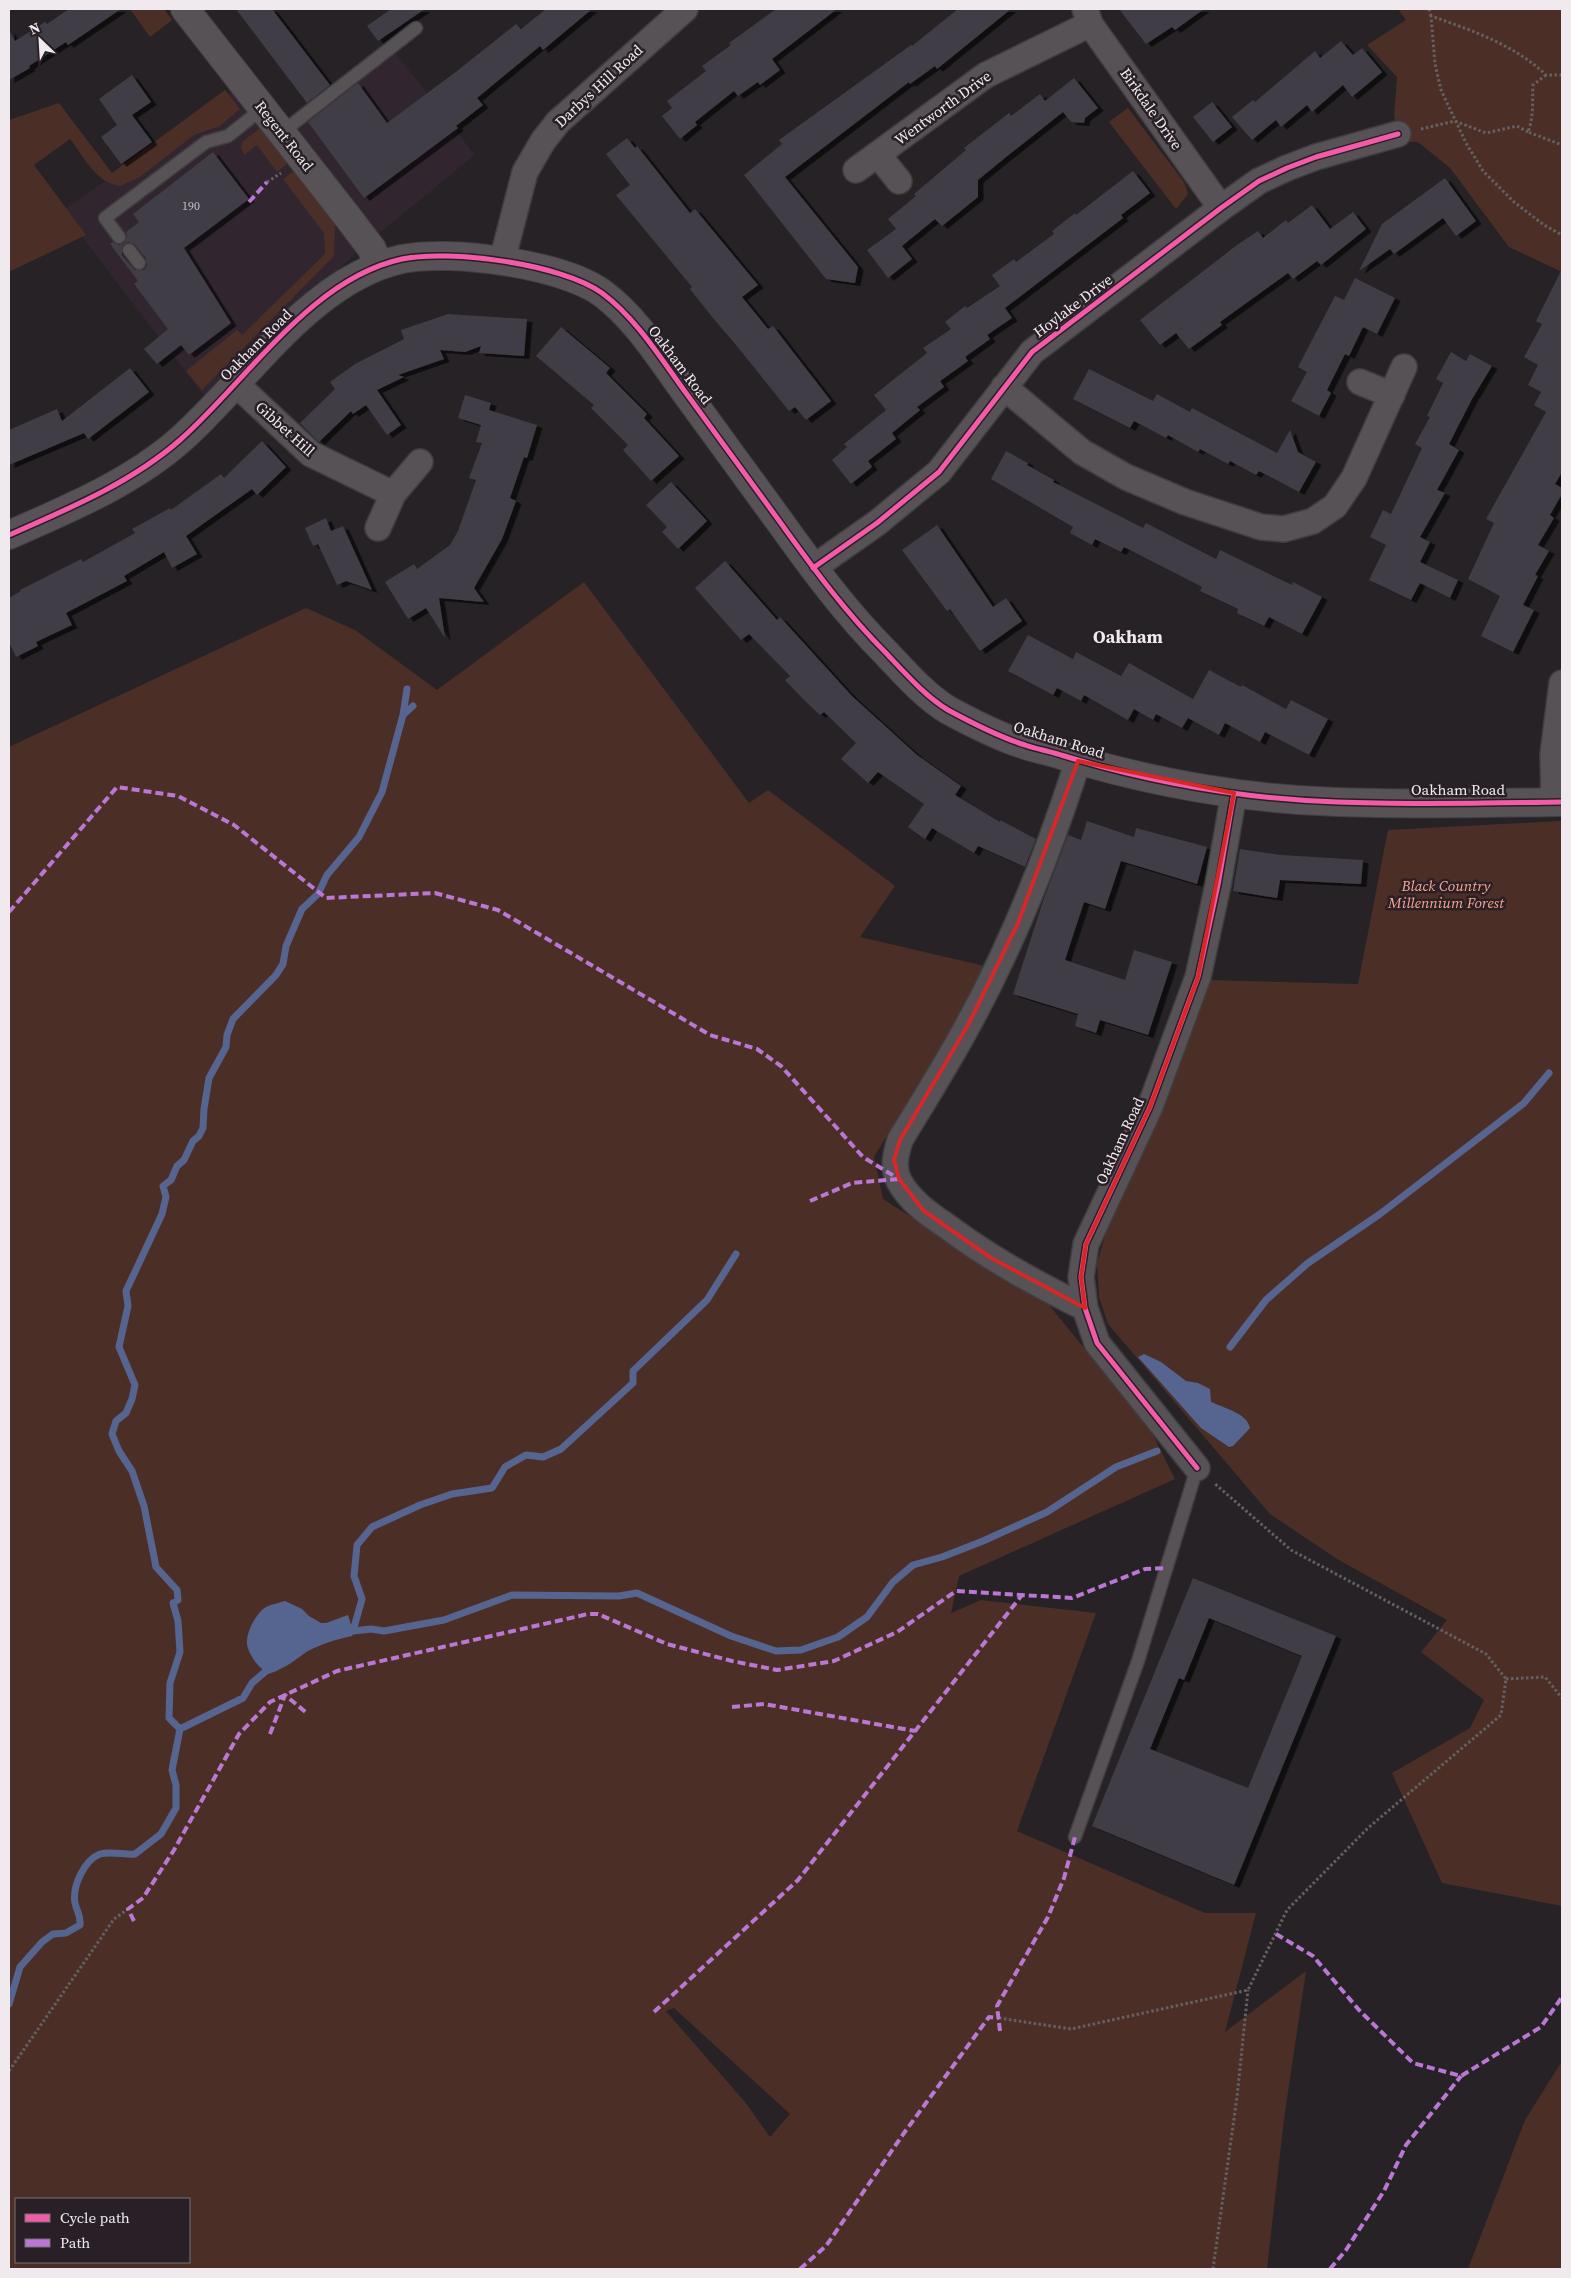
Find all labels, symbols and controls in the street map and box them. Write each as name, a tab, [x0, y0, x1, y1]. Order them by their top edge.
north arrow	[15, 15, 65, 65]
text: N	[26, 17, 43, 39]
street label: Darbys Hill Road	[550, 39, 648, 132]
street label: Birkdale Drive	[1115, 63, 1188, 154]
street label: Wentworth Drive	[890, 65, 996, 150]
street label: Regent Road	[250, 96, 319, 176]
house number: 190	[182, 198, 200, 214]
street label: Hoylake Drive	[1029, 269, 1117, 342]
street label: Oakham Road	[215, 304, 297, 385]
street label: Oakham Road	[644, 321, 717, 409]
street label: Gibbet Hill	[251, 396, 320, 461]
district label: Oakham	[1093, 624, 1163, 649]
street label: Oakham Road	[1011, 716, 1108, 763]
street label: Oakham Road	[1411, 779, 1506, 800]
park label: Black Country Millennium Forest	[1387, 875, 1505, 913]
street label: Oakham Road	[1090, 1093, 1149, 1188]
legend	[15, 2198, 190, 2263]
text: Cycle path	[60, 2207, 130, 2228]
text: Path	[60, 2232, 90, 2253]

